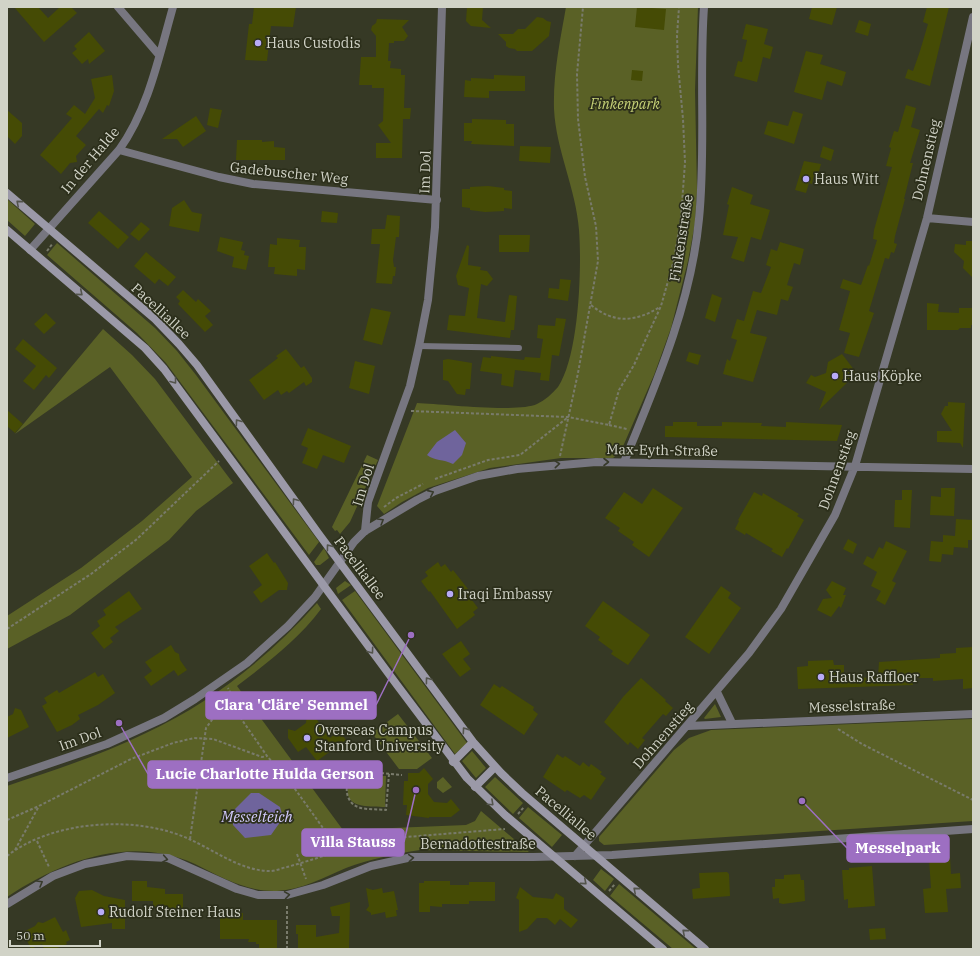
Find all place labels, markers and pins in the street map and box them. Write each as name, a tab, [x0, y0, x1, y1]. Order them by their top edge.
place label: Haus Custodis	[266, 34, 361, 52]
marker: Haus Custodis	[253, 38, 263, 48]
place label: Haus Witt	[814, 170, 879, 188]
marker: Haus Witt	[801, 174, 811, 184]
place label: Haus Köpke	[843, 367, 922, 385]
marker: Haus Köpke	[830, 371, 840, 381]
place label: Iraqi Embassy	[458, 585, 553, 603]
marker: Iraqi Embassy	[445, 589, 455, 599]
place label: Haus Raffloer	[829, 668, 920, 686]
marker: Haus Raffloer	[816, 672, 826, 682]
callout: Clara 'Cläre' Semmel	[206, 692, 376, 719]
place label: Overseas Campus Stanford University	[315, 721, 444, 755]
marker: Overseas Campus Stanford University	[302, 733, 312, 743]
callout: Lucie Charlotte Hulda Gerson	[148, 761, 382, 788]
callout: Villa Stauss	[302, 829, 404, 856]
callout: Messelpark	[847, 835, 949, 862]
place label: Rudolf Steiner Haus	[109, 903, 241, 921]
marker: Rudolf Steiner Haus	[96, 907, 106, 917]

